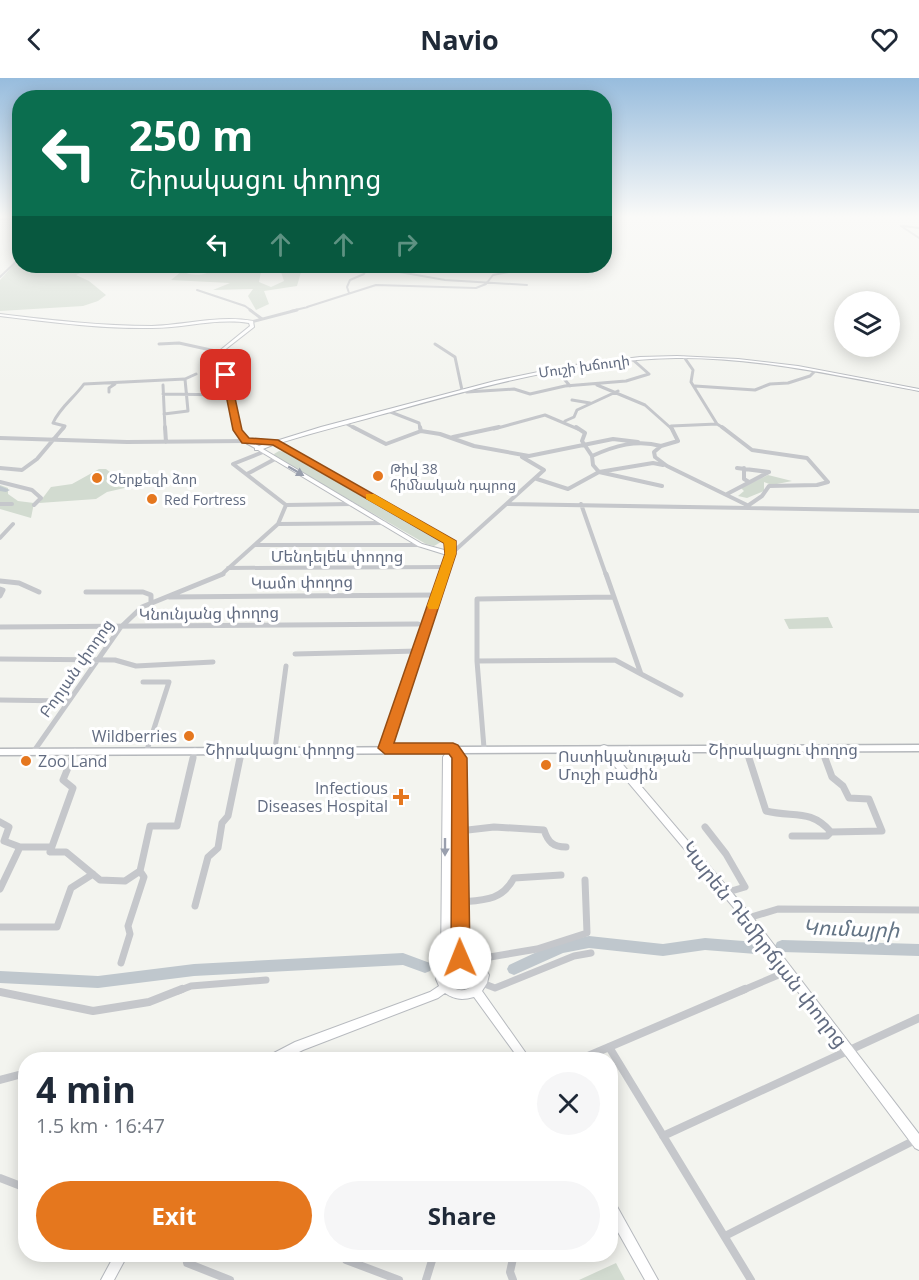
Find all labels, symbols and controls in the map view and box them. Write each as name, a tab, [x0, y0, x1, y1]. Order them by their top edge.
text: Navio	[420, 21, 499, 58]
icon: back	[18, 23, 51, 56]
icon: heart	[868, 23, 901, 56]
text: 250 m	[129, 106, 253, 163]
icon: left	[30, 114, 108, 192]
text: Շիրակացու փողոց	[129, 160, 381, 197]
icon: left	[201, 228, 234, 261]
icon: ahead	[264, 228, 297, 261]
icon: ahead	[327, 228, 360, 261]
icon: right	[390, 228, 423, 261]
map controls	[834, 291, 900, 357]
button: layers	[834, 291, 900, 357]
pin	[200, 349, 251, 400]
street label: Մուշի խճուղի	[537, 350, 631, 382]
icon: arrive	[209, 358, 242, 391]
place label: Թիվ 38 հիմնական դպրոց	[390, 459, 516, 494]
one-way arrow	[288, 466, 305, 476]
place label: Չերքեզի ձոր	[109, 469, 197, 488]
marker: Թիվ 38 հիմնական դպրոց	[371, 469, 385, 483]
marker: Չերքեզի ձոր	[90, 471, 104, 485]
place label: Red Fortress	[164, 490, 246, 509]
marker: Red Fortress	[145, 492, 159, 506]
street label: Մենդելեև փողոց	[271, 545, 403, 567]
street label: Կամո փողոց	[251, 570, 353, 594]
street label: Կնունյանց փողոց	[139, 601, 279, 625]
street label: Բորյան փողոց	[34, 614, 118, 722]
place label: Wildberries	[92, 725, 177, 747]
marker: Wildberries	[182, 729, 196, 743]
street label: Շիրակացու փողոց	[205, 738, 355, 760]
street label: Շիրակացու փողոց	[708, 738, 858, 760]
place label: Ոստիկանության Մուշի բաժին	[558, 745, 691, 785]
place label: Zoo Land	[38, 750, 107, 772]
marker: Zoo Land	[19, 754, 33, 768]
marker: Ոստիկանության Մուշի բաժին	[539, 758, 553, 772]
place label: Infectious Diseases Hospital	[257, 777, 388, 817]
marker: Infectious Diseases Hospital	[392, 788, 410, 806]
street label: Կարեն Դեմիրճյան փողոց	[676, 835, 854, 1053]
one-way arrow	[441, 838, 450, 857]
water label: Կումայրի	[802, 912, 900, 944]
position arrow	[428, 926, 492, 990]
text: 4 min	[36, 1065, 136, 1114]
button: close	[537, 1072, 600, 1135]
text: 1.5 km · 16:47	[36, 1112, 165, 1139]
button: Exit	[36, 1181, 312, 1250]
button: Share	[324, 1181, 600, 1250]

